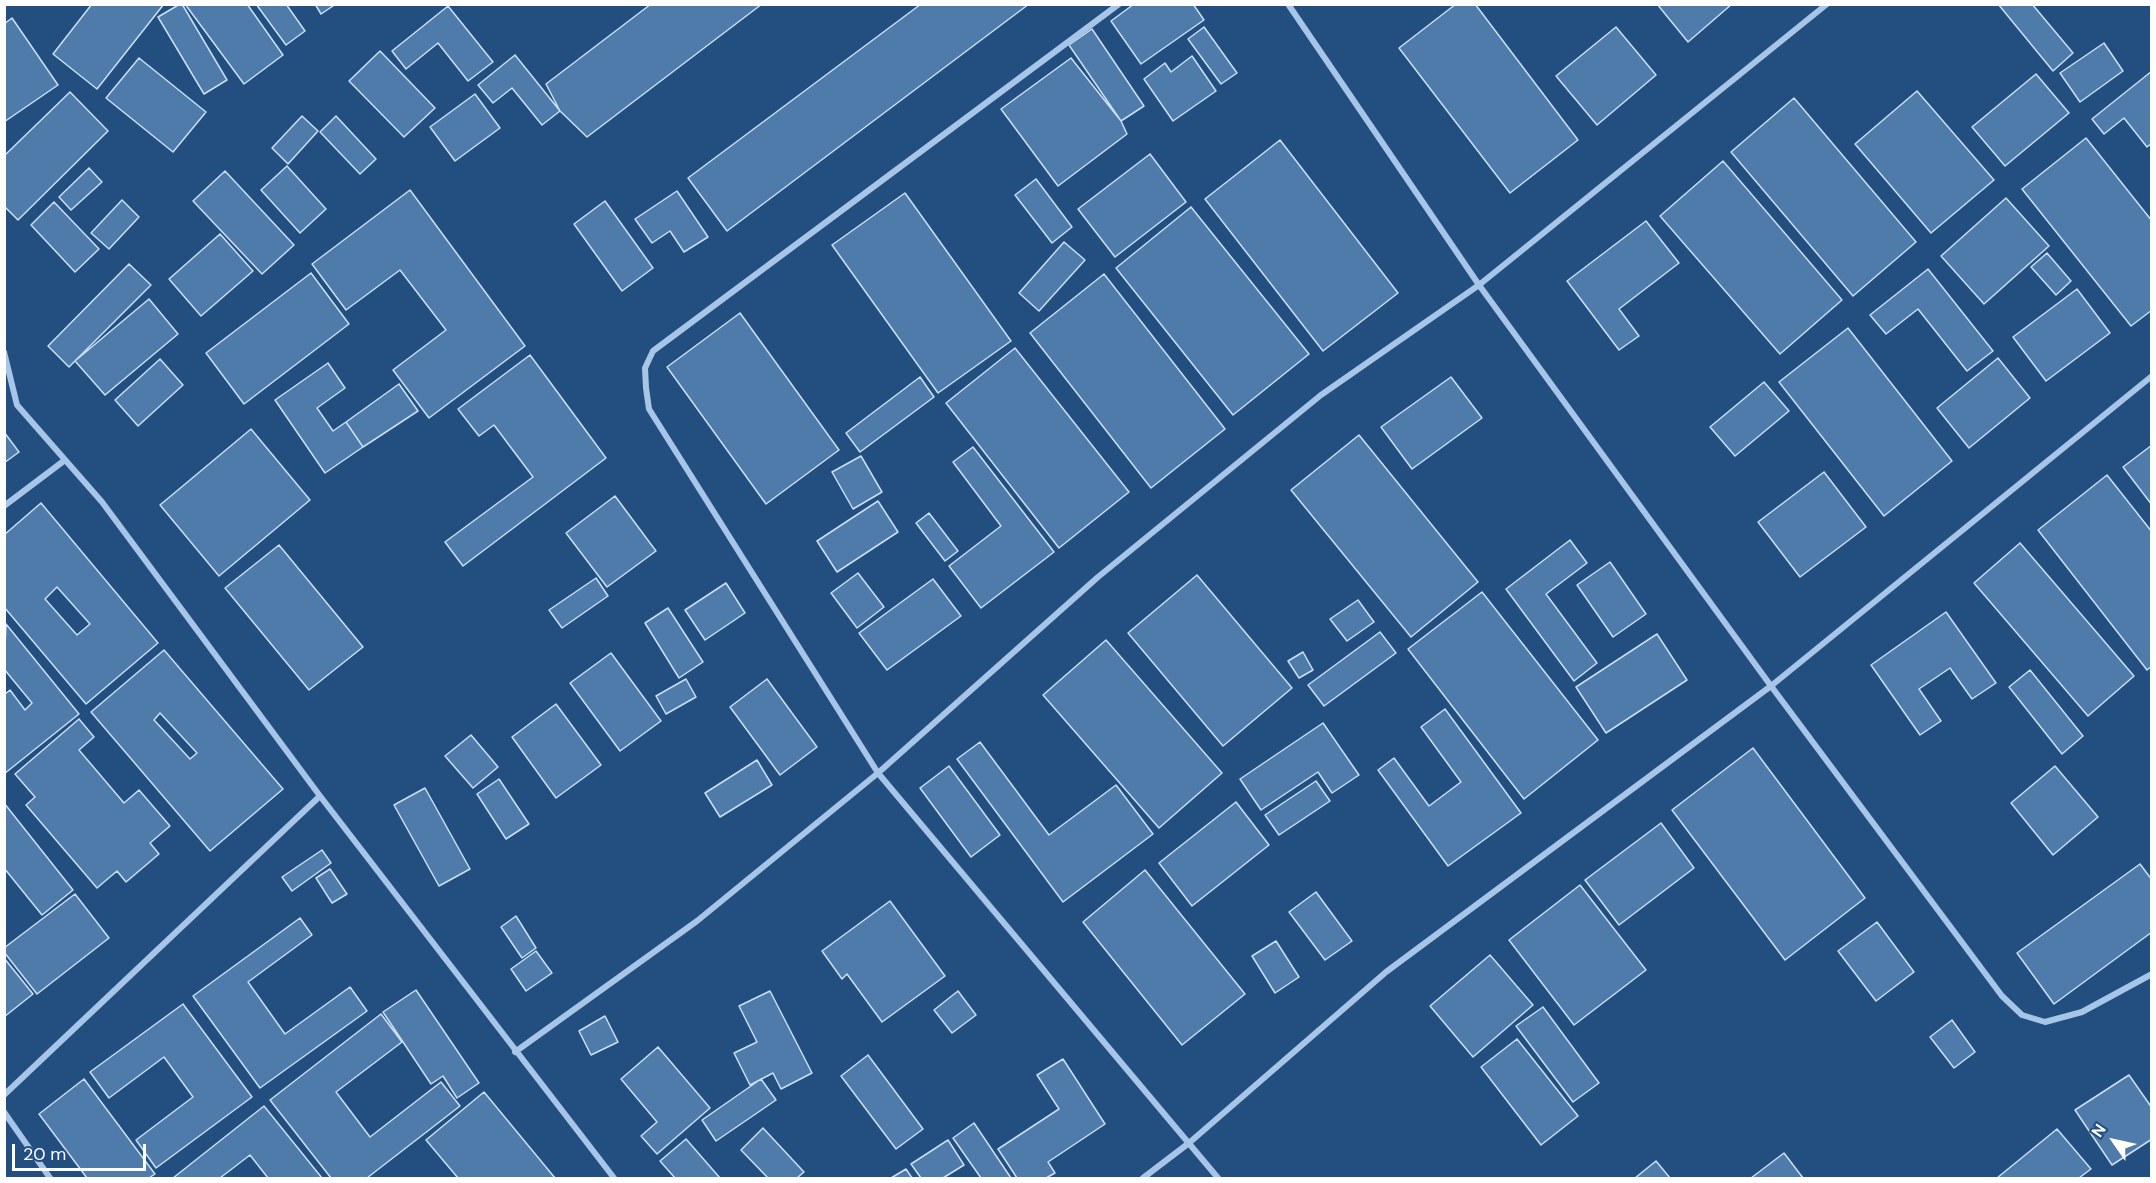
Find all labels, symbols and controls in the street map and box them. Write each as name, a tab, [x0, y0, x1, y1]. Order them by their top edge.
north arrow	[2084, 1111, 2144, 1171]
text: N	[2087, 1120, 2111, 1141]
scale bar	[15, 1132, 148, 1170]
text: 20 m	[23, 1142, 66, 1166]

